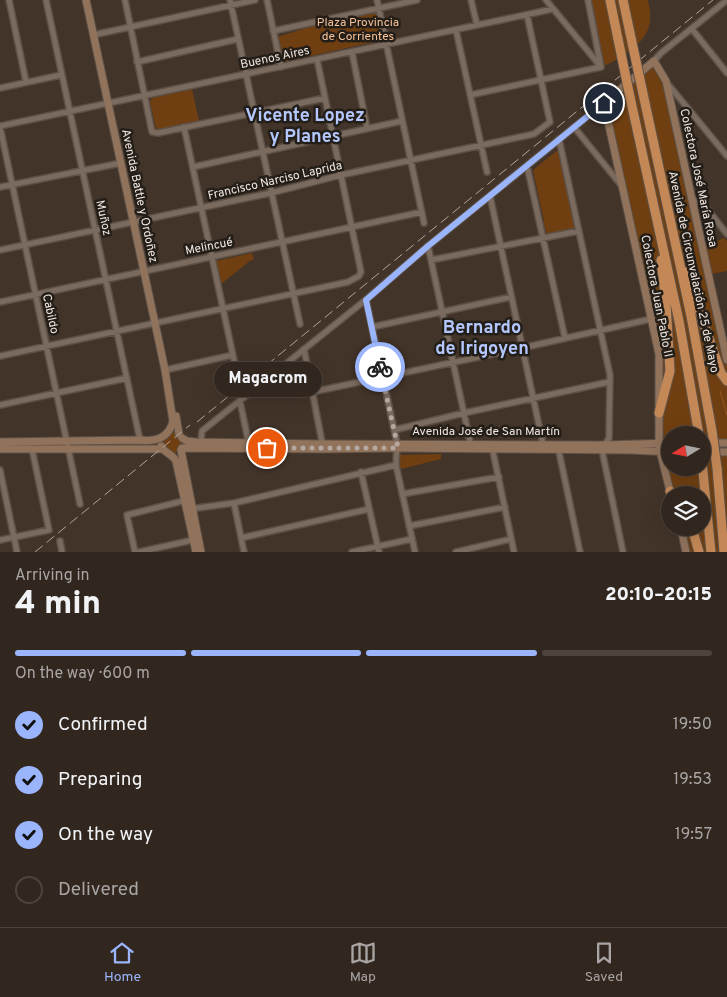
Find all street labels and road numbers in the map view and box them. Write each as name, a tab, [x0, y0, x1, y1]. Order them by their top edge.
street label: Buenos Aires	[239, 43, 311, 73]
street label: Colectora José María Rosa	[675, 107, 721, 249]
street label: Avenida Battle y Ordoñez	[117, 128, 161, 264]
street label: Francisco Narciso Laprida	[206, 158, 344, 204]
street label: Avenida de Circunvalación 25 de Mayo	[664, 170, 722, 375]
street label: Muñoz	[91, 199, 115, 237]
street label: Colectora Juan Pablo II	[636, 234, 676, 358]
street label: Melincué	[184, 235, 234, 259]
street label: Cabildo	[38, 293, 62, 336]
street label: Avenida José de San Martín	[412, 424, 560, 440]

